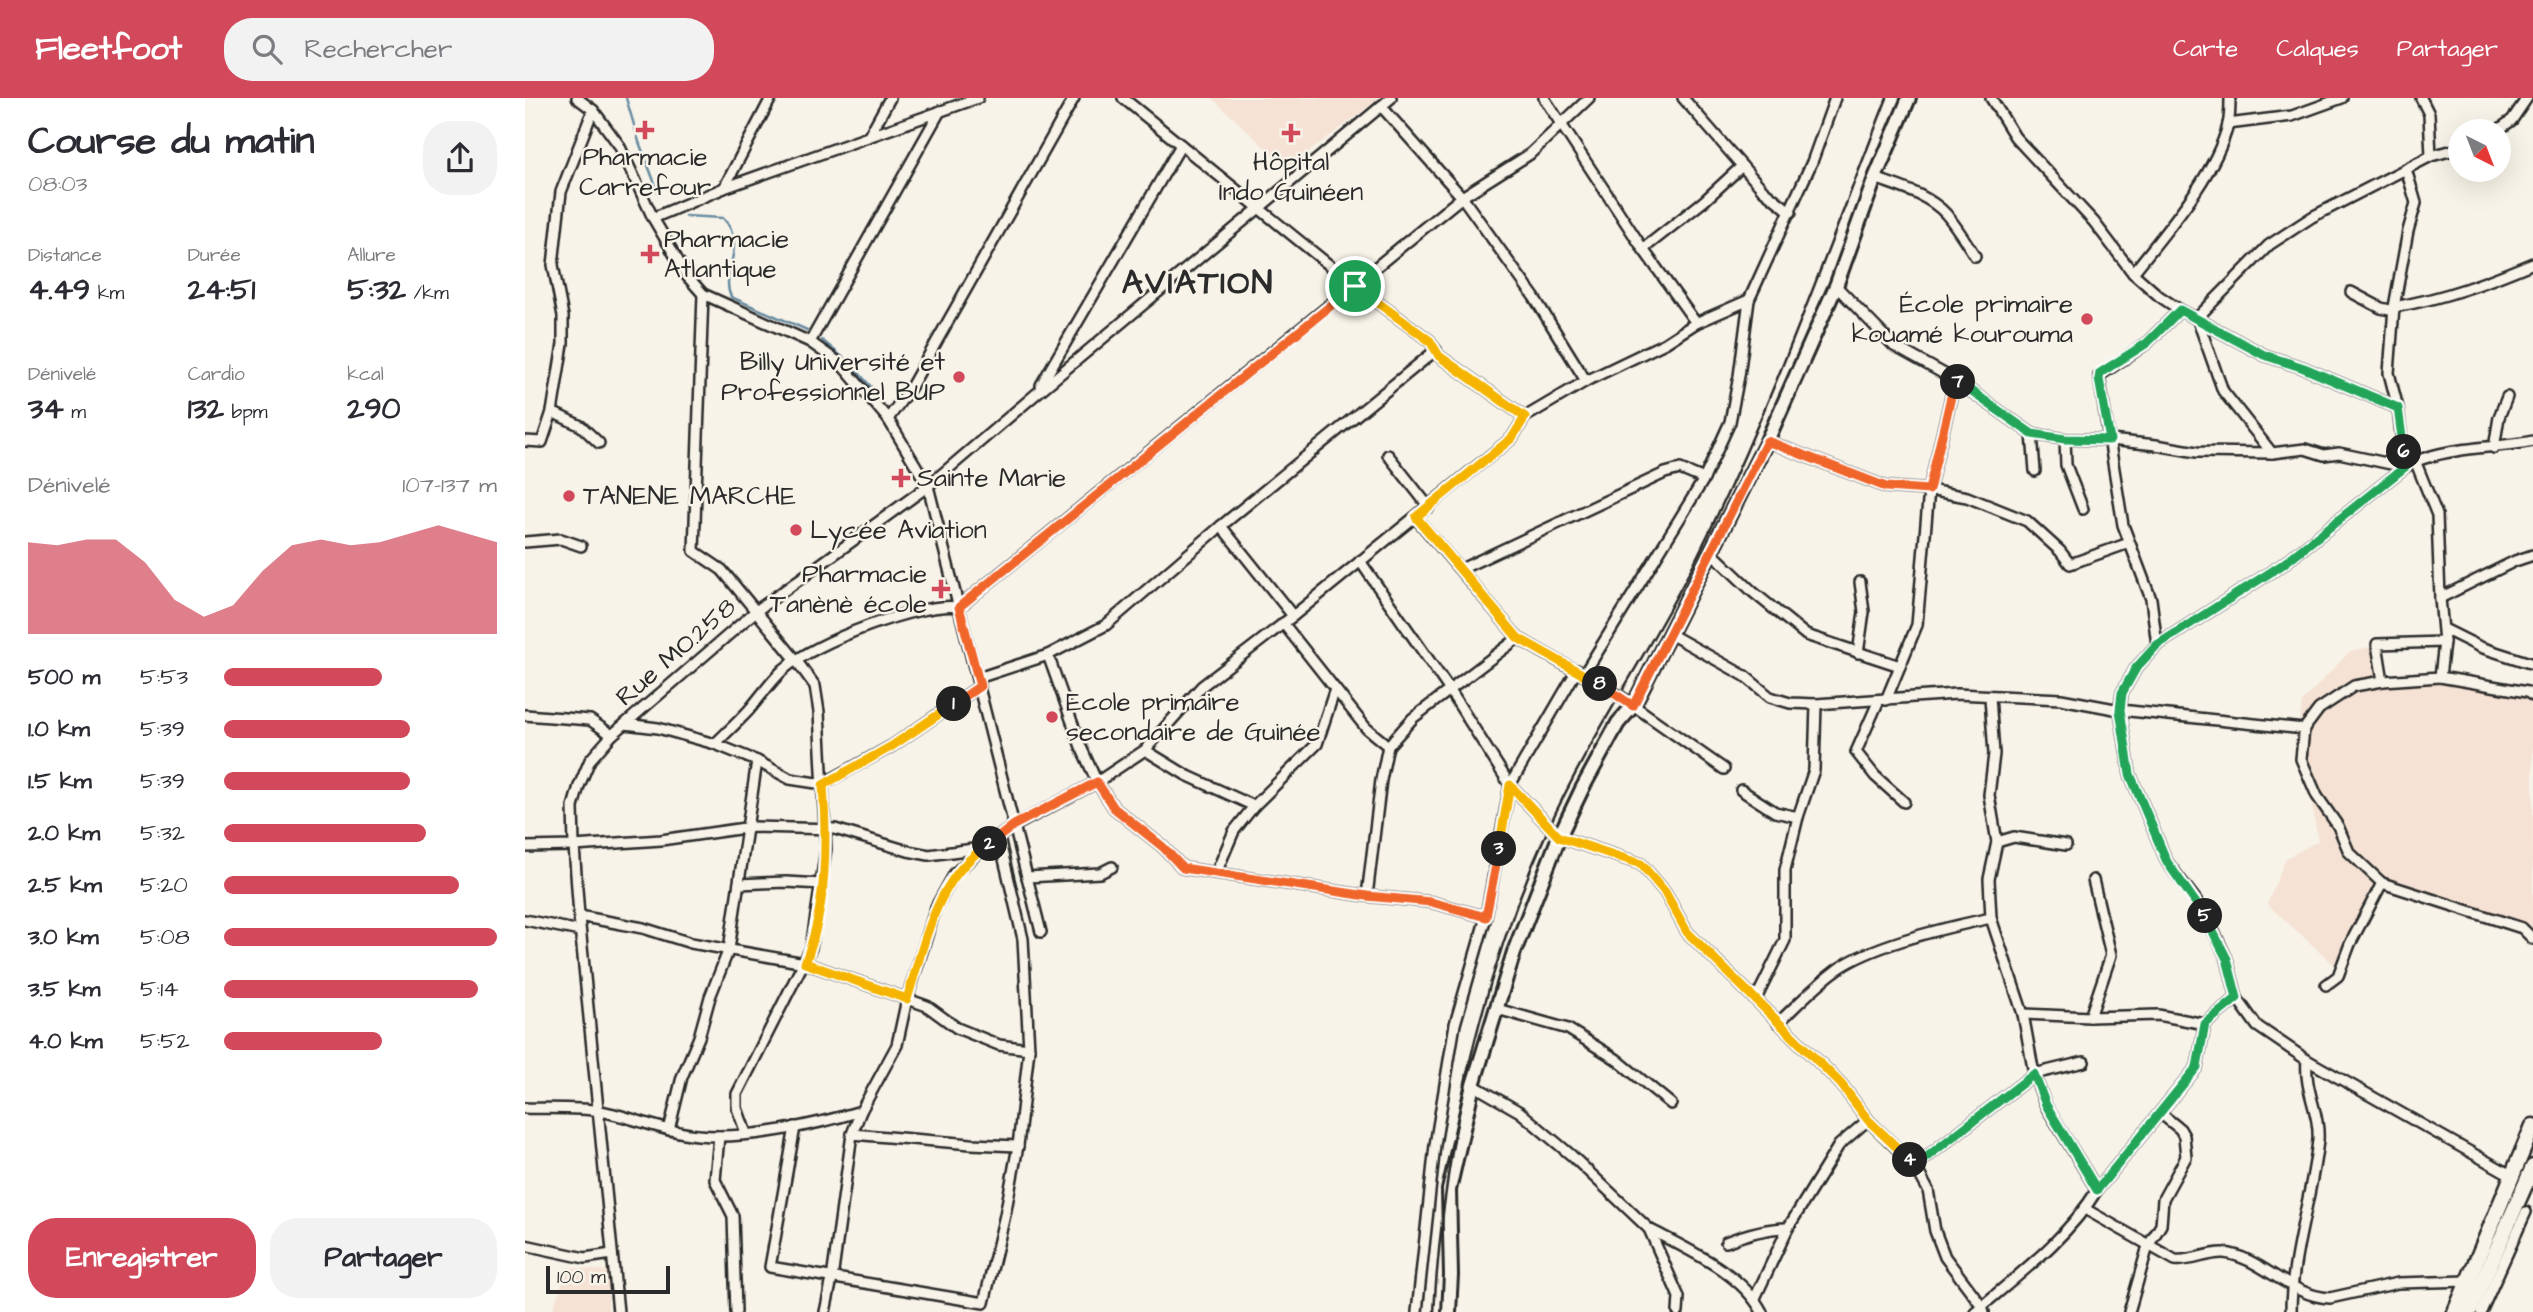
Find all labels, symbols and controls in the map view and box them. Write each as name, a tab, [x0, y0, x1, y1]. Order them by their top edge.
search box	[224, 18, 714, 81]
text: Fleetfoot	[35, 26, 182, 72]
icon: search	[248, 30, 286, 68]
text: Rechercher	[304, 31, 452, 67]
text: Carte	[2173, 32, 2238, 66]
text: Calques	[2276, 32, 2359, 66]
text: Partager	[2397, 32, 2498, 66]
text: Course du matin	[28, 116, 314, 168]
north arrow	[2448, 119, 2511, 182]
map controls	[2448, 119, 2511, 182]
button: share	[423, 121, 497, 195]
marker: Pharmacie Carrefour	[637, 122, 653, 138]
marker: Hôpital Indo Guinéen	[1281, 123, 1301, 143]
place label: Pharmacie Carrefour	[579, 139, 711, 205]
place label: Hôpital Indo Guinéen	[1219, 144, 1363, 210]
text: 08:03	[28, 168, 87, 200]
place label: Pharmacie Atlantique	[664, 221, 789, 287]
text: Distance	[28, 242, 102, 269]
text: Durée	[188, 242, 241, 269]
text: Allure	[347, 242, 396, 269]
marker: Pharmacie Atlantique	[642, 246, 658, 262]
pin	[1325, 256, 1385, 316]
district label: AVIATION	[1122, 260, 1274, 306]
icon: arrive	[1336, 267, 1374, 305]
text: 4.49	[28, 269, 90, 311]
text: 24:51	[188, 269, 255, 311]
text: 5:32	[347, 269, 406, 311]
text: km	[90, 280, 124, 307]
text: /km	[406, 280, 449, 307]
place label: École primaire kouamé kourouma	[1852, 286, 2073, 352]
marker: École primaire kouamé kourouma	[2079, 311, 2095, 327]
place label: Billy Université et Professionnel BUP	[721, 344, 945, 410]
text: Dénivelé	[28, 361, 96, 388]
text: Cardio	[188, 361, 245, 388]
text: kcal	[347, 361, 384, 388]
pin: 7	[1941, 364, 1975, 400]
text: 7	[1952, 368, 1963, 395]
marker: Billy Université et Professionnel BUP	[951, 369, 967, 385]
text: 34	[28, 388, 64, 430]
text: 132	[188, 388, 224, 430]
text: 290	[347, 388, 401, 430]
text: m	[64, 399, 86, 426]
text: bpm	[224, 399, 268, 426]
pin: 6	[2387, 434, 2421, 470]
text: 6	[2398, 438, 2409, 465]
place label: Sainte Marie	[917, 460, 1066, 496]
marker: Sainte Marie	[891, 468, 911, 488]
text: Dénivelé	[28, 469, 111, 501]
text: 107–137 m	[402, 469, 497, 501]
place label: TANENE MARCHE	[583, 478, 796, 514]
marker: TANENE MARCHE	[561, 488, 577, 504]
place label: Lycée Aviation	[810, 512, 987, 550]
marker: Lycée Aviation	[788, 522, 804, 538]
place label: Pharmacie Tanènè école	[770, 556, 927, 622]
marker: Pharmacie Tanènè école	[933, 581, 949, 597]
street label: Rue MO.258	[608, 589, 744, 714]
text: 500 m	[28, 661, 100, 693]
text: 5:53	[140, 661, 188, 693]
pin: 8	[1583, 666, 1617, 702]
text: 8	[1593, 670, 1606, 697]
place label: Ecole primaire secondaire de Guinée	[1066, 684, 1321, 750]
pin: 1	[937, 686, 971, 722]
text: 1	[952, 690, 955, 717]
marker: Ecole primaire secondaire de Guinée	[1044, 709, 1060, 725]
text: 1.0 km	[28, 713, 90, 745]
text: 5:39	[140, 713, 185, 745]
text: 1.5 km	[28, 765, 92, 797]
text: 5:39	[140, 765, 185, 797]
text: 2.0 km	[28, 817, 100, 849]
text: 5:32	[140, 817, 185, 849]
pin: 2	[973, 826, 1007, 862]
text: 2	[984, 830, 995, 857]
pin: 3	[1481, 832, 1517, 866]
text: 3	[1494, 835, 1503, 862]
text: 2.5 km	[28, 869, 102, 901]
text: 5:20	[140, 869, 188, 901]
pin: 5	[2187, 898, 2223, 934]
text: 5	[2198, 902, 2211, 929]
text: 3.0 km	[28, 921, 99, 953]
text: 5:08	[140, 921, 190, 953]
text: 3.5 km	[28, 973, 100, 1005]
text: 5:14	[140, 973, 179, 1005]
text: 4.0 km	[28, 1025, 103, 1057]
text: 5:52	[140, 1025, 190, 1057]
pin: 4	[1893, 1142, 1927, 1178]
text: 4	[1903, 1146, 1916, 1173]
button: Enregistrer	[28, 1218, 256, 1298]
button: Partager	[270, 1218, 497, 1298]
scale bar	[546, 1263, 670, 1295]
text: 100 m	[557, 1264, 606, 1291]

